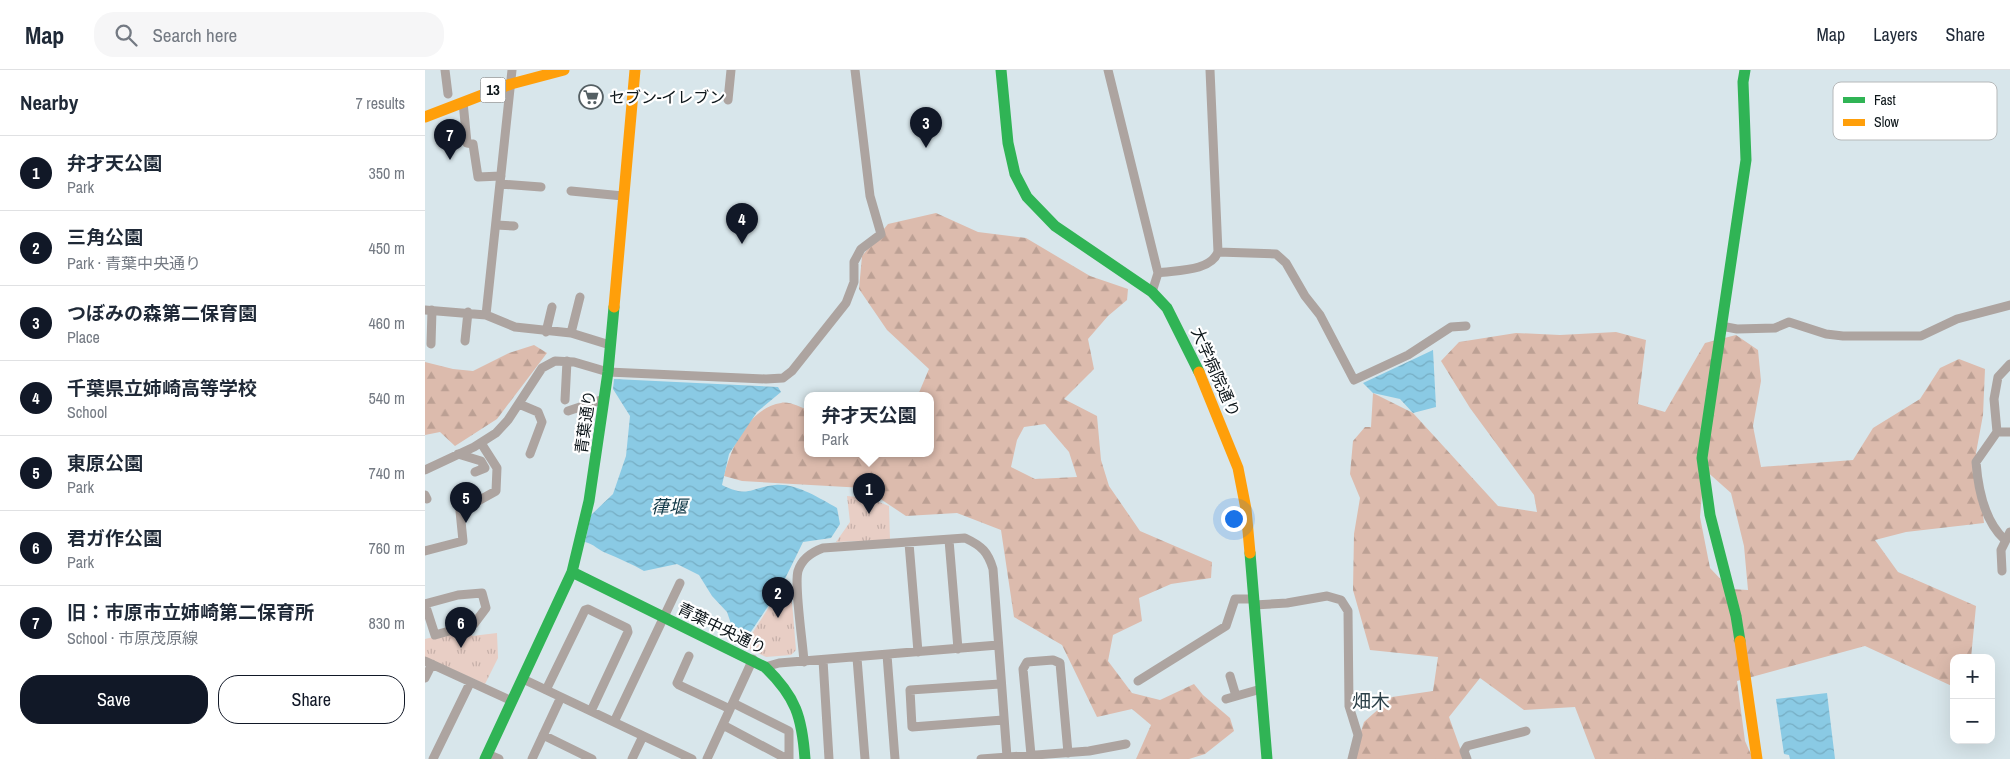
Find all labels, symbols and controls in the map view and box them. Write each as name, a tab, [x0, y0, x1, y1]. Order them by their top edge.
search box	[94, 12, 444, 57]
text: Map	[25, 19, 64, 51]
icon: search	[112, 21, 140, 49]
text: Search here	[152, 22, 237, 48]
text: Map	[1817, 22, 1845, 47]
text: Layers	[1873, 22, 1918, 47]
text: Share	[1946, 22, 1985, 47]
road number: 13	[481, 78, 505, 102]
legend	[1833, 82, 1997, 140]
supermarket icon: セブン-イレブン	[578, 84, 604, 110]
place label: セブン-イレブン	[609, 86, 725, 108]
text: Nearby	[20, 88, 78, 117]
text: Fast	[1874, 91, 1896, 109]
text: 7 results	[355, 92, 405, 114]
pin: 3	[910, 107, 942, 148]
text: Slow	[1874, 113, 1900, 131]
pin: 7	[434, 119, 466, 160]
text: 弁才天公園	[67, 150, 162, 176]
text: 1	[32, 162, 40, 184]
text: 350 m	[369, 162, 405, 184]
text: Park	[67, 176, 94, 198]
pin: 4	[726, 203, 758, 244]
text: 三角公園	[67, 224, 143, 250]
text: 2	[32, 237, 40, 259]
text: 450 m	[369, 237, 405, 259]
text: Park · 青葉中央通り	[67, 252, 201, 274]
text: つぼみの森第二保育園	[67, 300, 257, 326]
text: 3	[32, 312, 40, 334]
text: 460 m	[369, 312, 405, 334]
street label: 大学病院通り	[1186, 324, 1246, 420]
text: Place	[67, 326, 100, 348]
text: 千葉県立姉崎高等学校	[67, 375, 257, 401]
text: 4	[32, 387, 40, 409]
text: 540 m	[369, 387, 405, 409]
street label: 青葉通り	[570, 389, 600, 455]
popup	[804, 392, 934, 457]
text: School	[67, 401, 107, 423]
text: 弁才天公園	[821, 402, 917, 428]
text: Park	[821, 428, 848, 450]
text: 東原公園	[67, 450, 143, 476]
text: 5	[32, 462, 40, 484]
text: 740 m	[369, 462, 405, 484]
pin: 1	[853, 473, 885, 514]
text: Park	[67, 476, 94, 498]
pin: 5	[450, 482, 482, 523]
water label: 葎堰	[651, 494, 690, 519]
your location	[1221, 506, 1247, 532]
text: 君ガ作公園	[67, 525, 162, 551]
text: 6	[32, 537, 40, 559]
text: 760 m	[369, 537, 405, 559]
text: Park	[67, 551, 94, 573]
pin: 2	[762, 577, 794, 618]
street label: 青葉中央通り	[674, 597, 770, 659]
text: 旧：市原市立姉崎第二保育所	[67, 599, 314, 625]
pin: 6	[445, 607, 477, 648]
text: 7	[32, 612, 40, 634]
text: 830 m	[369, 612, 405, 634]
text: School · 市原茂原線	[67, 627, 198, 649]
map controls	[1950, 654, 1995, 744]
button: +	[1950, 654, 1995, 699]
button: Save	[20, 675, 208, 724]
button: Share	[218, 675, 405, 724]
district label: 畑木	[1352, 688, 1390, 714]
button: −	[1950, 699, 1995, 744]

